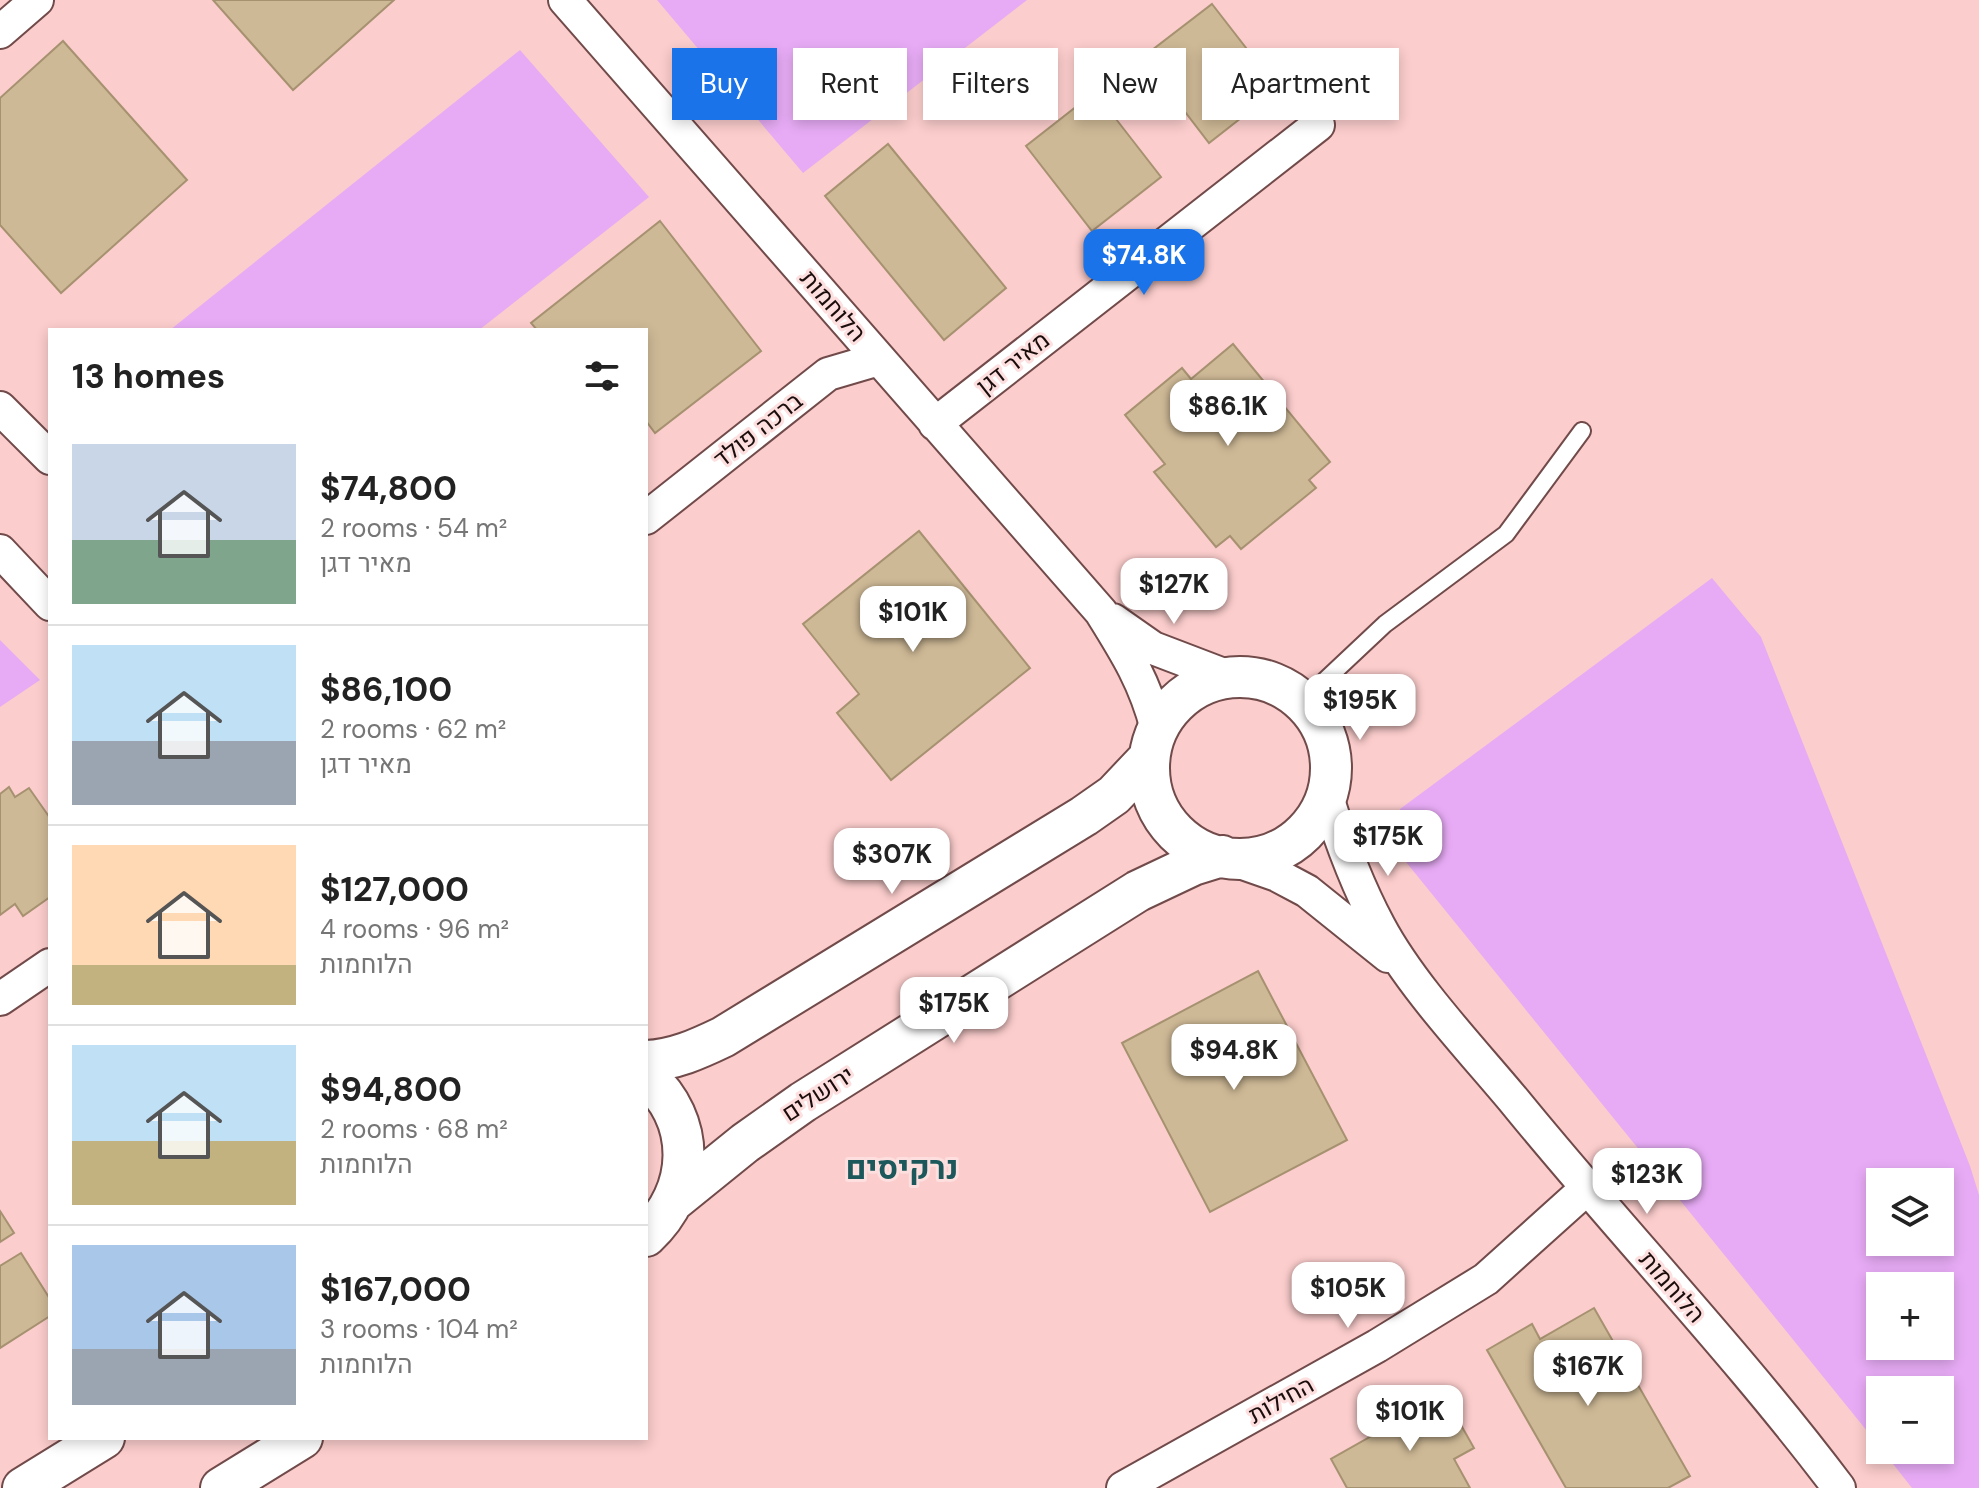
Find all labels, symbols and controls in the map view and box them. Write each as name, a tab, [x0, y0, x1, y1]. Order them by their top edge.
chip: Buy	[672, 48, 777, 120]
chip: Rent	[793, 48, 907, 120]
chip: Filters	[923, 48, 1058, 120]
chip: New	[1074, 48, 1186, 120]
chip: Apartment	[1202, 48, 1399, 120]
pin: $74.8K	[1079, 229, 1209, 297]
text: $74.8K	[1101, 238, 1187, 272]
street label: הלוחמות	[794, 263, 873, 348]
street label: מאיר דגן	[970, 324, 1056, 401]
text: 13 homes	[72, 354, 225, 399]
icon: filters	[580, 354, 624, 398]
pin: $86.1K	[1163, 380, 1293, 448]
street label: ברכה פולד	[707, 385, 809, 474]
text: $86.1K	[1188, 389, 1268, 423]
text: $74,800	[320, 466, 457, 511]
icon: home	[136, 476, 232, 572]
text: 2 rooms · 54 m²	[320, 511, 507, 545]
text: מאיר דגן	[320, 546, 412, 580]
pin: $127K	[1118, 558, 1230, 626]
text: $127K	[1139, 567, 1209, 601]
pin: $101K	[857, 586, 969, 654]
text: $101K	[878, 595, 948, 629]
text: $86,100	[320, 667, 452, 712]
pin: $195K	[1304, 674, 1416, 742]
icon: home	[136, 677, 232, 773]
text: $195K	[1323, 683, 1397, 717]
text: 2 rooms · 62 m²	[320, 712, 506, 746]
text: מאיר דגן	[320, 747, 412, 781]
pin: $175K	[1332, 810, 1444, 878]
text: $175K	[1352, 819, 1424, 853]
pin: $307K	[836, 828, 948, 896]
text: $307K	[852, 837, 932, 871]
text: $127,000	[320, 867, 469, 912]
icon: home	[136, 877, 232, 973]
text: 4 rooms · 96 m²	[320, 912, 509, 946]
text: הלוחמות	[320, 947, 413, 981]
pin: $175K	[898, 977, 1010, 1045]
text: $175K	[918, 986, 990, 1020]
pin: $94.8K	[1169, 1024, 1299, 1092]
text: $94.8K	[1189, 1033, 1279, 1067]
street label: ירושלים	[776, 1059, 860, 1128]
text: $94,800	[320, 1067, 462, 1112]
icon: home	[136, 1077, 232, 1173]
text: 2 rooms · 68 m²	[320, 1112, 508, 1146]
text: הלוחמות	[320, 1147, 413, 1181]
district label: נרקיסים	[846, 1147, 958, 1189]
pin: $123K	[1591, 1148, 1703, 1216]
text: $123K	[1611, 1157, 1683, 1191]
map controls	[1866, 1168, 1954, 1464]
button: layers	[1866, 1168, 1954, 1256]
street label: הלוחמות	[1633, 1244, 1712, 1329]
pin: $105K	[1292, 1262, 1404, 1330]
text: $167,000	[320, 1267, 471, 1312]
text: $105K	[1310, 1271, 1386, 1305]
button: +	[1866, 1272, 1954, 1360]
icon: home	[136, 1277, 232, 1373]
text: 3 rooms · 104 m²	[320, 1312, 518, 1346]
pin: $167K	[1532, 1340, 1644, 1408]
text: הלוחמות	[320, 1347, 413, 1381]
text: $167K	[1552, 1349, 1624, 1383]
street label: החילות	[1242, 1369, 1319, 1430]
button: −	[1866, 1376, 1954, 1464]
pin: $101K	[1354, 1385, 1466, 1453]
text: $101K	[1375, 1394, 1445, 1428]

